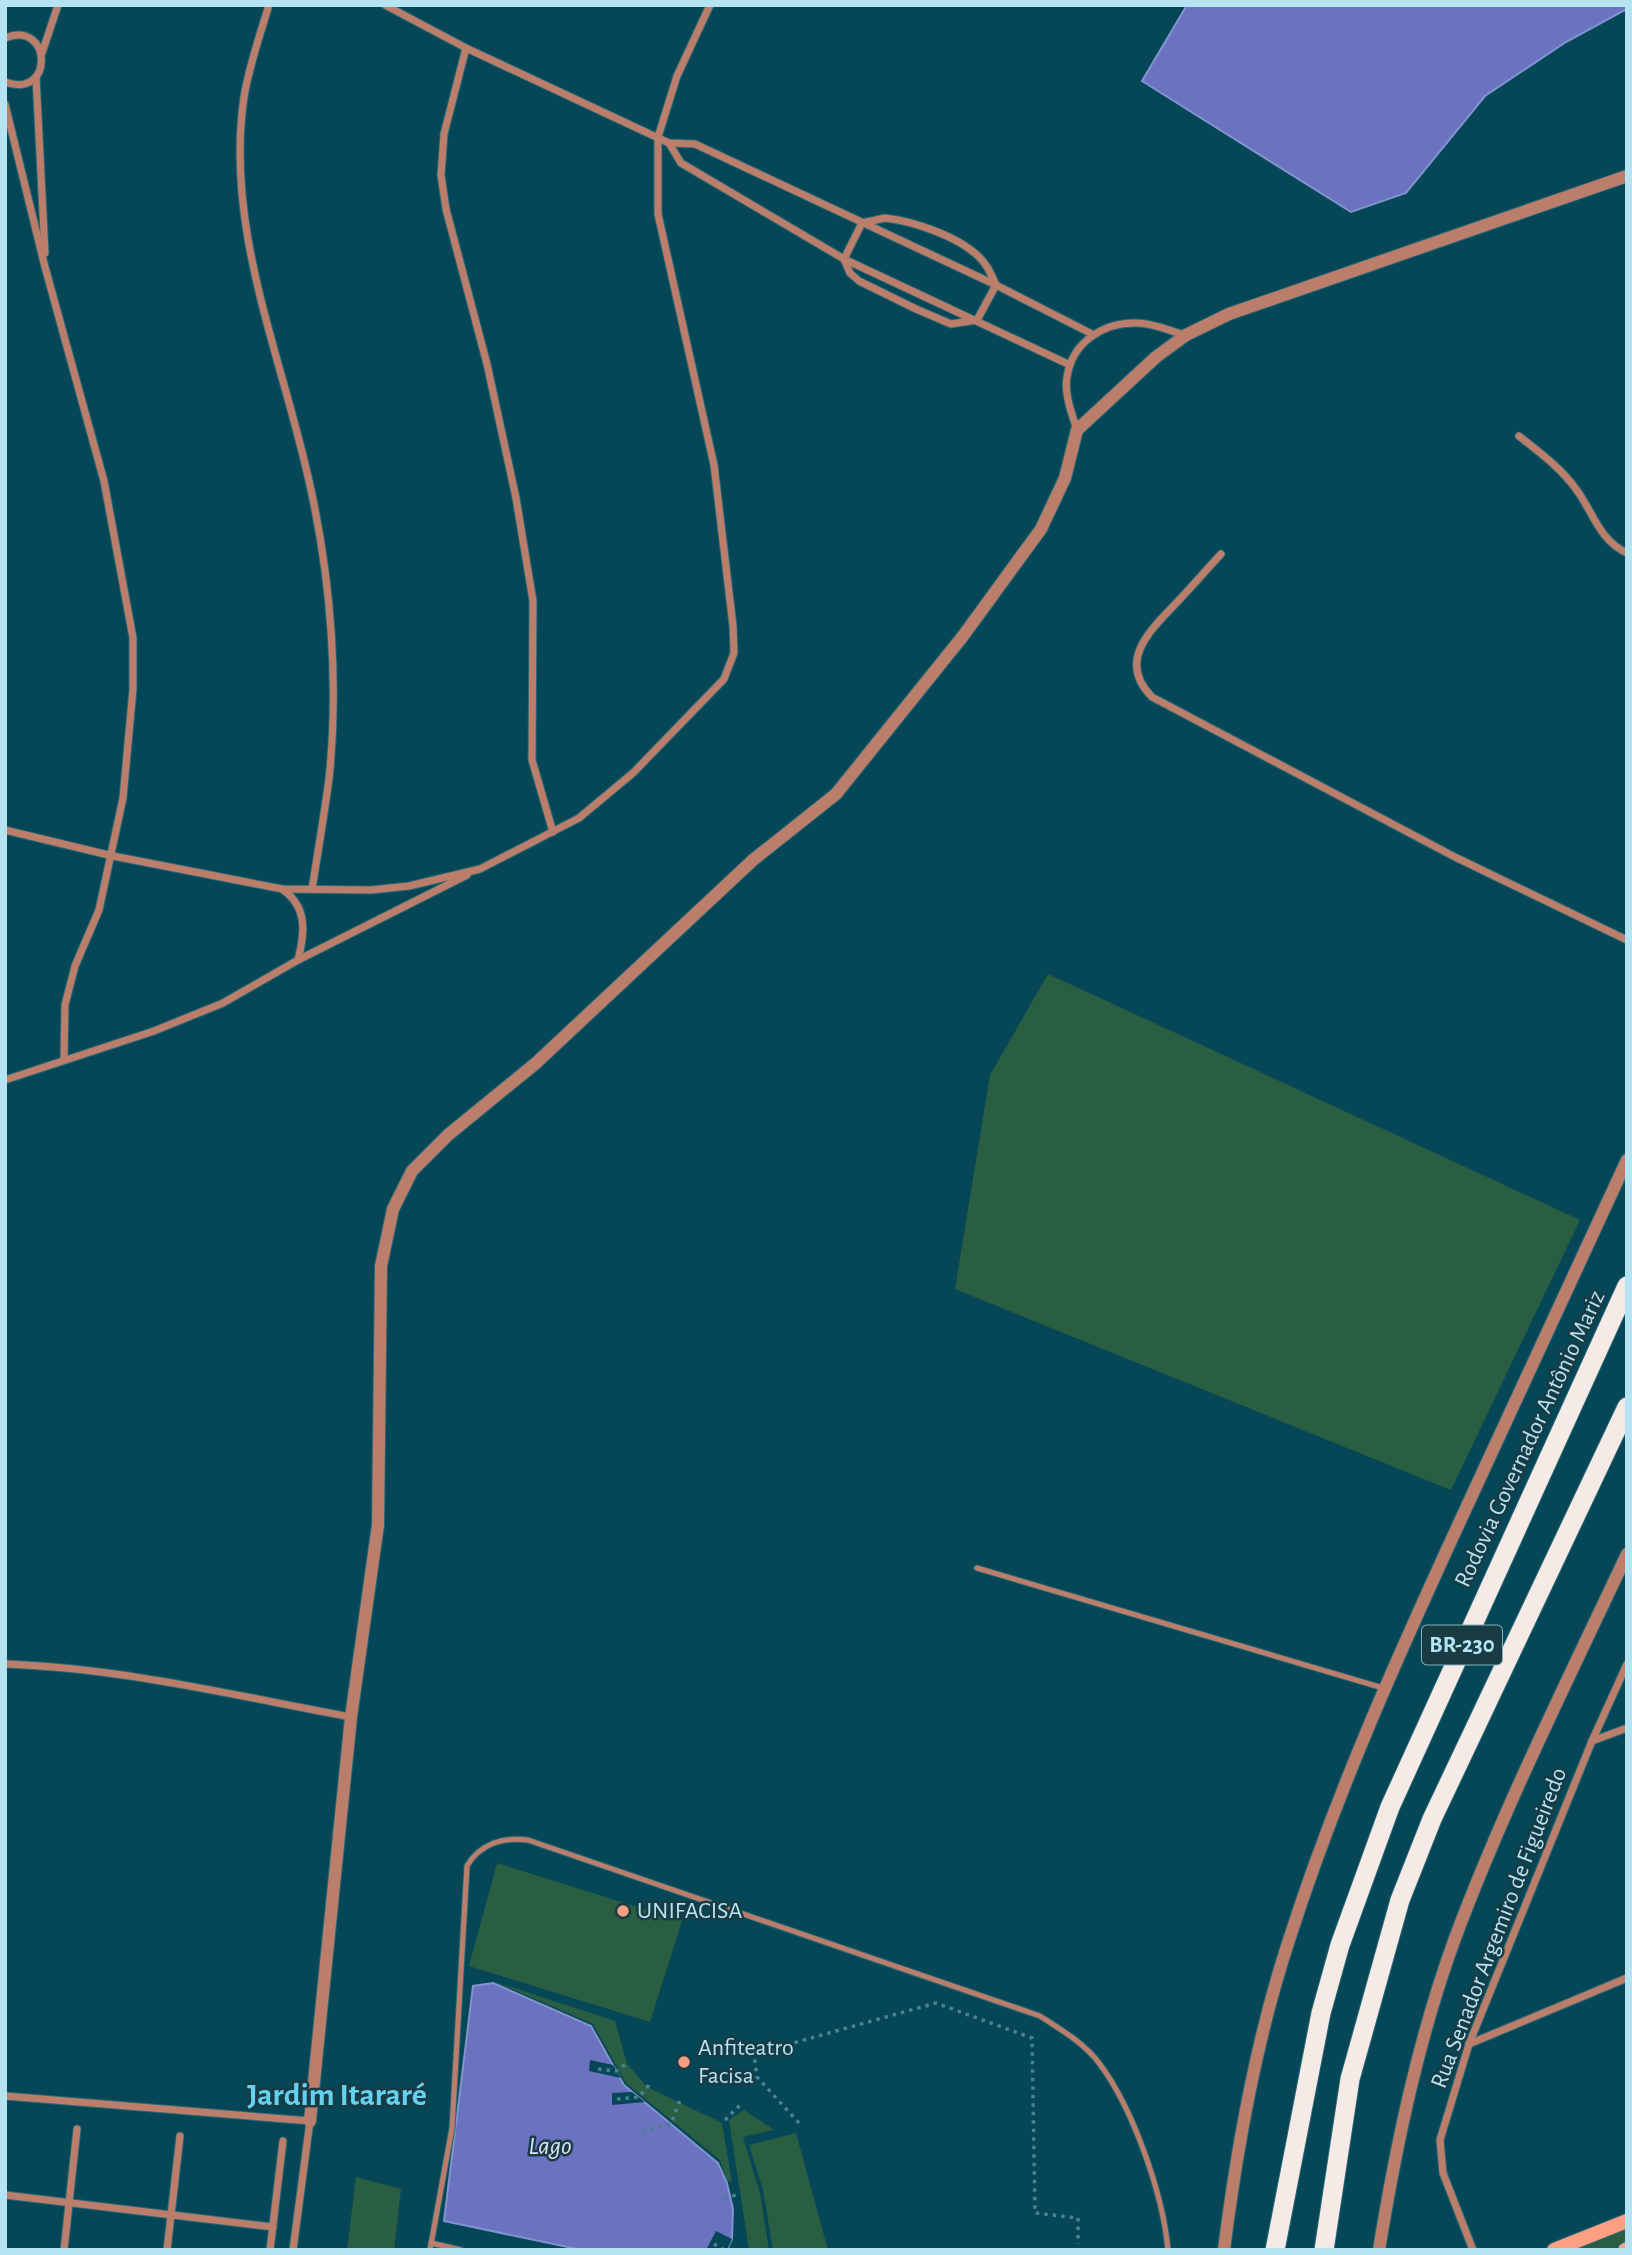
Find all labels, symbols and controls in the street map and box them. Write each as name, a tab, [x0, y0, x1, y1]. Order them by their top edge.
street label: Rodovia Governador Antônio Mariz	[1451, 1287, 1609, 1591]
road number: BR-230	[1422, 1626, 1502, 1664]
street label: Rua Senador Argemiro de Figueiredo	[1427, 1764, 1571, 2092]
place label: UNIFACISA	[637, 1899, 742, 1923]
marker: UNIFACISA	[615, 1903, 631, 1919]
place label: Anfiteatro Facisa	[698, 2036, 794, 2088]
marker: Anfiteatro Facisa	[676, 2054, 692, 2070]
district label: Jardim Itararé	[247, 2079, 427, 2111]
water label: Lago	[528, 2133, 572, 2159]

